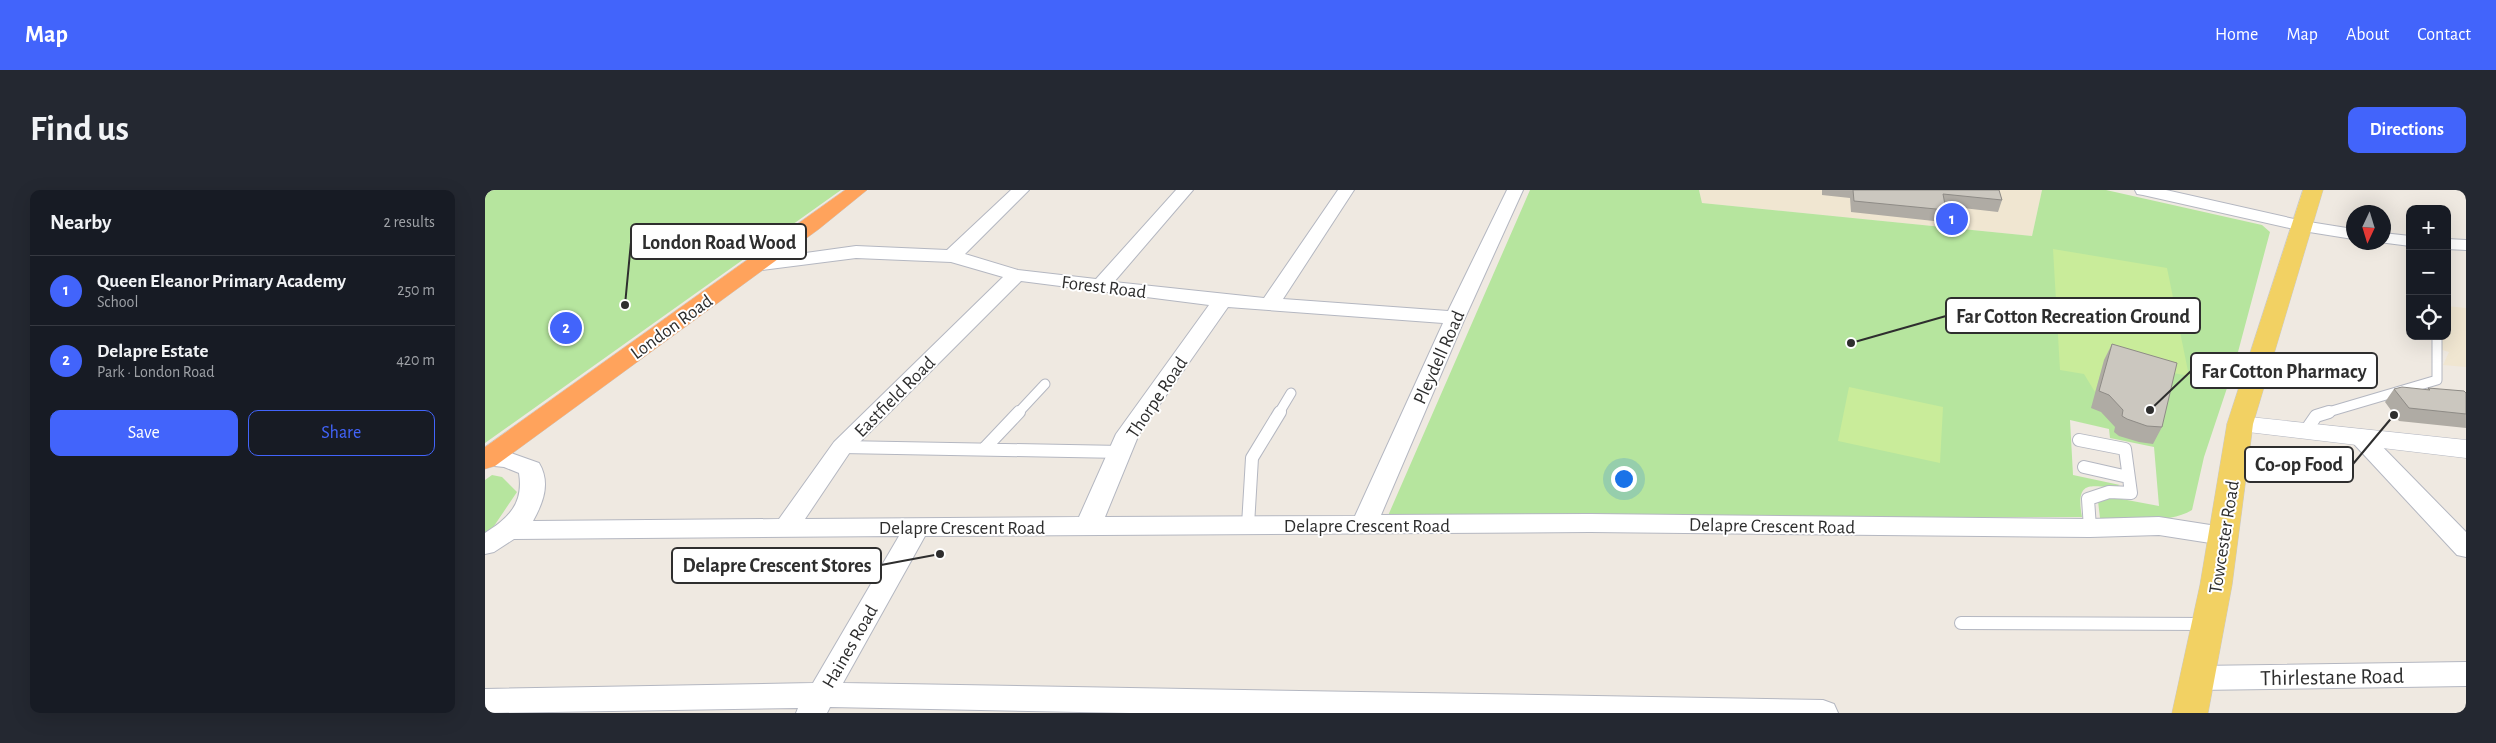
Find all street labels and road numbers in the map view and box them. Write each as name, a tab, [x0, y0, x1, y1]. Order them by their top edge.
street label: Forest Road	[1060, 273, 1148, 302]
street label: London Road	[627, 291, 717, 363]
street label: Pleydell Road	[1410, 308, 1468, 407]
street label: Eastfield Road	[851, 353, 939, 441]
street label: Thorpe Road	[1123, 354, 1191, 442]
street label: Towcester Road	[2206, 479, 2243, 595]
street label: Delapre Crescent Road	[1689, 516, 1855, 537]
street label: Delapre Crescent Road	[1284, 517, 1450, 536]
street label: Delapre Crescent Road	[879, 519, 1045, 538]
street label: Haines Road	[819, 602, 882, 692]
street label: Thirlestane Road	[2260, 665, 2404, 689]

